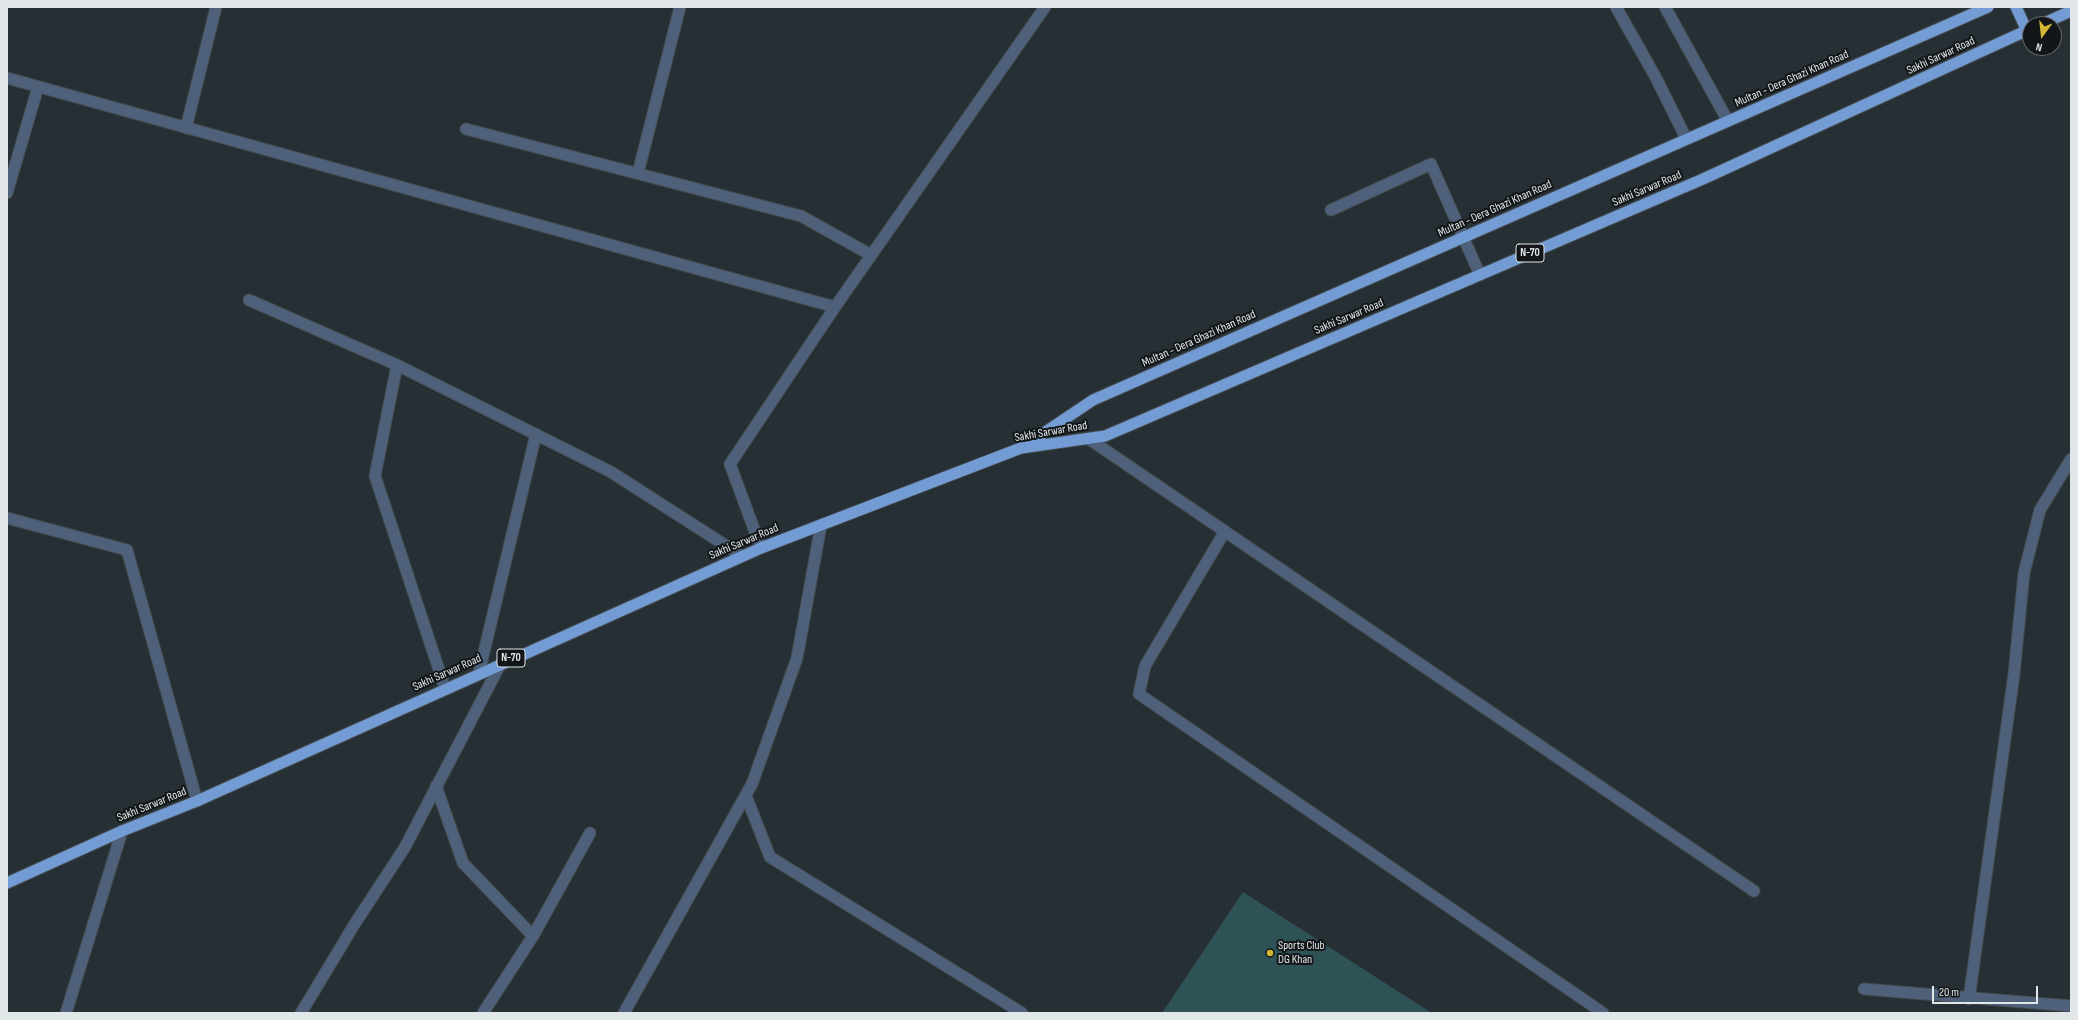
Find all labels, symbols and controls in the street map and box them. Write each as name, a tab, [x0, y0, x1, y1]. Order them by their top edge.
north arrow	[2022, 16, 2062, 56]
street label: Sakhi Sarwar Road	[1905, 34, 1977, 78]
text: N	[2035, 40, 2044, 54]
street label: Multan - Dera Ghazi Khan Road	[1733, 47, 1851, 111]
street label: Sakhi Sarwar Road	[1610, 168, 1684, 210]
street label: Multan - Dera Ghazi Khan Road	[1436, 177, 1554, 241]
road number: N-70	[1516, 244, 1544, 262]
street label: Sakhi Sarwar Road	[1312, 296, 1386, 338]
street label: Multan - Dera Ghazi Khan Road	[1140, 307, 1258, 371]
street label: Sakhi Sarwar Road	[1014, 419, 1088, 445]
street label: Sakhi Sarwar Road	[707, 521, 781, 563]
road number: N-70	[497, 649, 525, 667]
street label: Sakhi Sarwar Road	[410, 651, 484, 695]
street label: Sakhi Sarwar Road	[115, 785, 189, 825]
place label: Sports Club DG Khan	[1278, 939, 1325, 967]
marker: Sports Club DG Khan	[1265, 948, 1275, 958]
scale bar	[1934, 978, 2040, 1004]
text: 20 m	[1939, 985, 1959, 1000]

